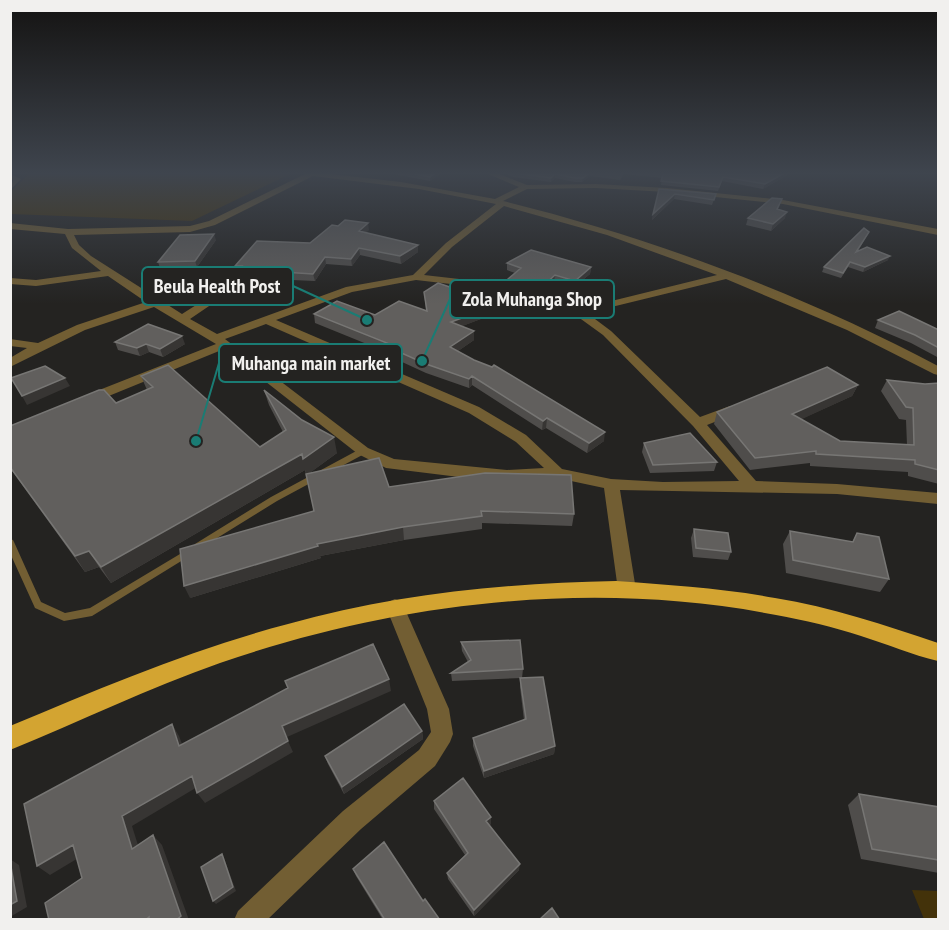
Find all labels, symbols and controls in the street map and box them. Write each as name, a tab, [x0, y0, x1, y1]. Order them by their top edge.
callout: Beula Health Post	[142, 267, 293, 305]
text: Beula Health Post	[154, 273, 280, 299]
callout: Zola Muhanga Shop	[450, 280, 614, 318]
text: Zola Muhanga Shop	[462, 286, 602, 312]
callout: Muhanga main market	[219, 344, 402, 382]
text: Muhanga main market	[232, 350, 390, 376]

